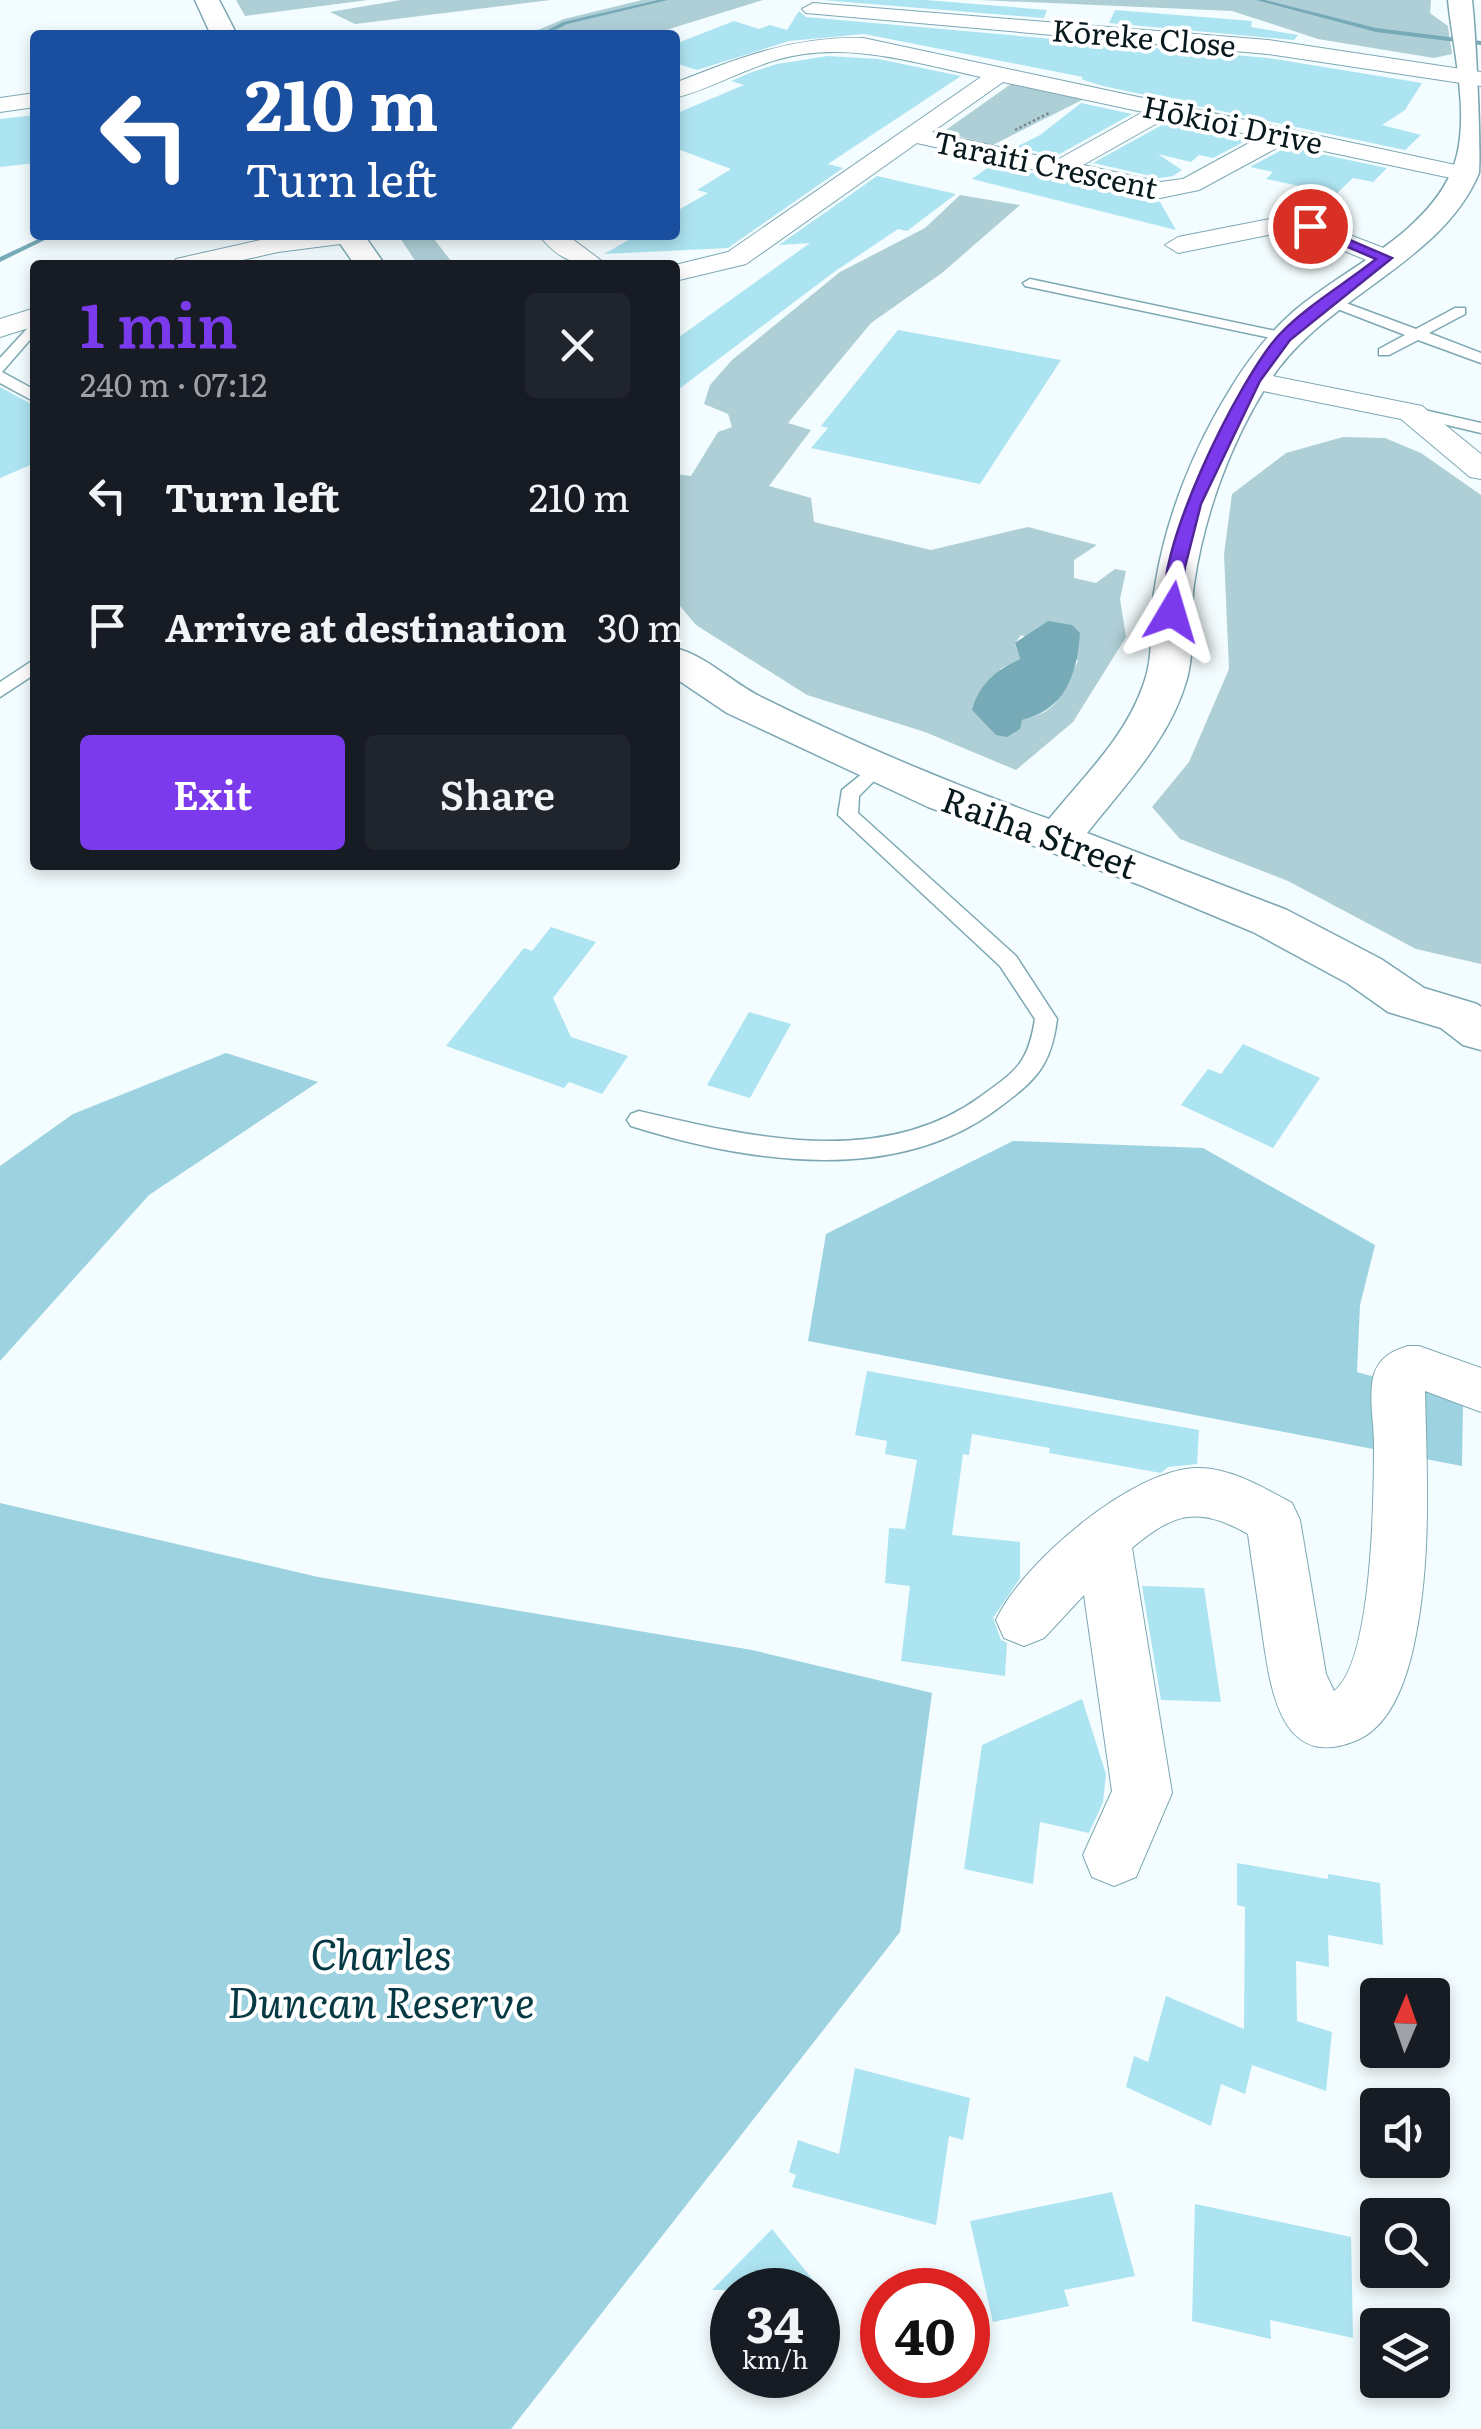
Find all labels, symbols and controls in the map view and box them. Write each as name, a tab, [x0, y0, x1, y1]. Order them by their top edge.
street label: Kōreke Close	[1050, 6, 1238, 66]
text: 210 m	[245, 49, 438, 153]
icon: left	[80, 70, 210, 200]
street label: Hōkioi Drive	[1139, 82, 1327, 164]
street label: Taraiti Crescent	[930, 118, 1162, 208]
text: Turn left	[245, 144, 437, 211]
pin	[1268, 184, 1353, 269]
icon: arrive	[1283, 199, 1338, 254]
text: 1 min	[80, 277, 238, 366]
button: close	[525, 293, 630, 398]
text: 240 m · 07:12	[80, 359, 267, 407]
text: Turn left	[165, 467, 340, 524]
text: 210 m	[529, 467, 630, 524]
icon: left	[80, 468, 135, 523]
position arrow	[1120, 560, 1224, 664]
text: Arrive at destination	[165, 597, 567, 654]
text: 30 m	[597, 597, 684, 654]
icon: arrive	[80, 598, 135, 653]
button: Exit	[80, 735, 345, 850]
button: Share	[365, 735, 630, 850]
street label: Raiha Street	[935, 772, 1145, 890]
park label: Charles Duncan Reserve	[227, 1921, 535, 2031]
north arrow	[1360, 1978, 1450, 2068]
map controls	[1360, 1978, 1450, 2398]
button: sound	[1360, 2088, 1450, 2178]
button: search	[1360, 2198, 1450, 2288]
speed limit sign: 40	[860, 2268, 990, 2398]
text: 34	[746, 2284, 804, 2358]
button: layers	[1360, 2308, 1450, 2398]
text: km/h	[742, 2340, 808, 2377]

